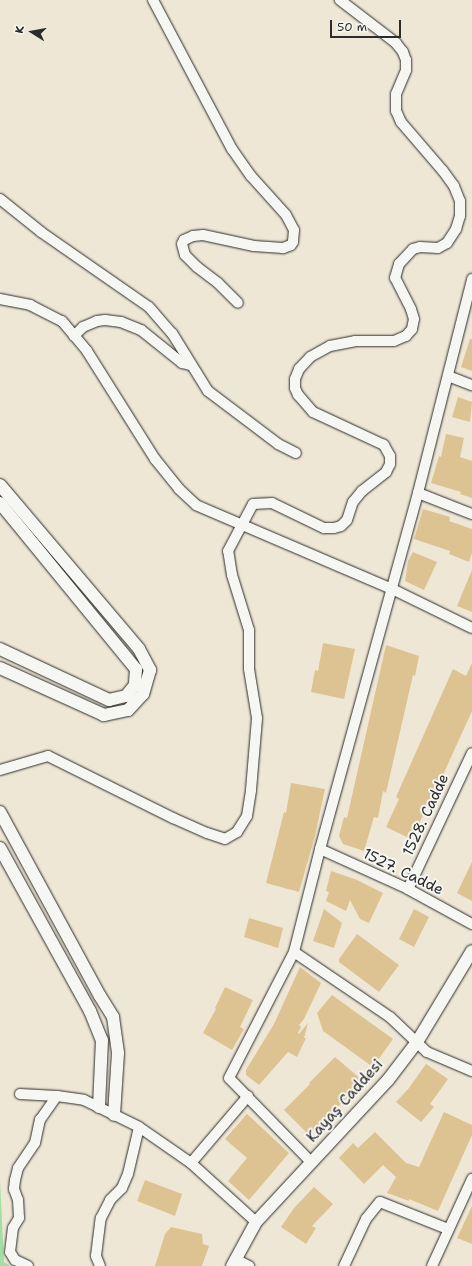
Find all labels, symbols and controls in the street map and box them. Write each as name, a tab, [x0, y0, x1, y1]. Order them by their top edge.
north arrow	[12, 12, 52, 52]
scale bar	[332, 12, 403, 38]
text: 50 m	[337, 19, 367, 35]
text: K	[12, 25, 28, 35]
street label: 1528. Cadde	[399, 771, 453, 859]
street label: 1527. Cadde	[360, 845, 446, 899]
street label: Kayaş Caddesi	[303, 1056, 387, 1146]

